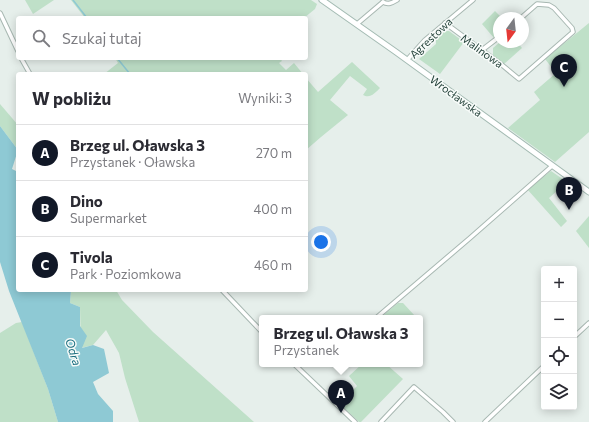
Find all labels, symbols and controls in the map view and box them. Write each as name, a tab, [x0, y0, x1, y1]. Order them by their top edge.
north arrow	[493, 12, 529, 48]
street label: Agrestowa	[407, 15, 455, 61]
search box	[16, 16, 308, 60]
icon: search	[30, 27, 52, 49]
text: Szukaj tutaj	[62, 29, 142, 47]
street label: Malinowa	[459, 31, 506, 70]
pin: C	[551, 54, 577, 87]
street label: Wrocławska	[428, 72, 485, 119]
text: W pobliżu	[32, 88, 111, 109]
text: Wyniki: 3	[238, 90, 292, 106]
text: Brzeg ul. Oławska 3	[70, 136, 205, 154]
text: A	[40, 145, 50, 161]
text: 270 m	[256, 145, 292, 161]
text: Przystanek · Oławska	[70, 154, 195, 170]
pin: B	[556, 177, 582, 210]
text: Dino	[70, 192, 103, 210]
text: B	[41, 201, 49, 217]
text: 400 m	[253, 201, 292, 217]
text: Supermarket	[70, 210, 147, 226]
your location	[311, 232, 331, 252]
text: Tivola	[70, 248, 113, 266]
text: C	[41, 257, 49, 273]
text: 460 m	[254, 257, 292, 273]
text: Park · Poziomkowa	[70, 266, 181, 282]
map controls	[541, 266, 577, 410]
button: +	[541, 266, 577, 302]
button: −	[541, 302, 577, 338]
popup	[259, 315, 423, 367]
text: Brzeg ul. Oławska 3	[274, 324, 409, 342]
water label: Odra	[63, 336, 85, 367]
button: locate	[541, 338, 577, 374]
text: Przystanek	[274, 342, 339, 358]
button: layers	[541, 374, 577, 410]
pin: A	[328, 380, 354, 413]

